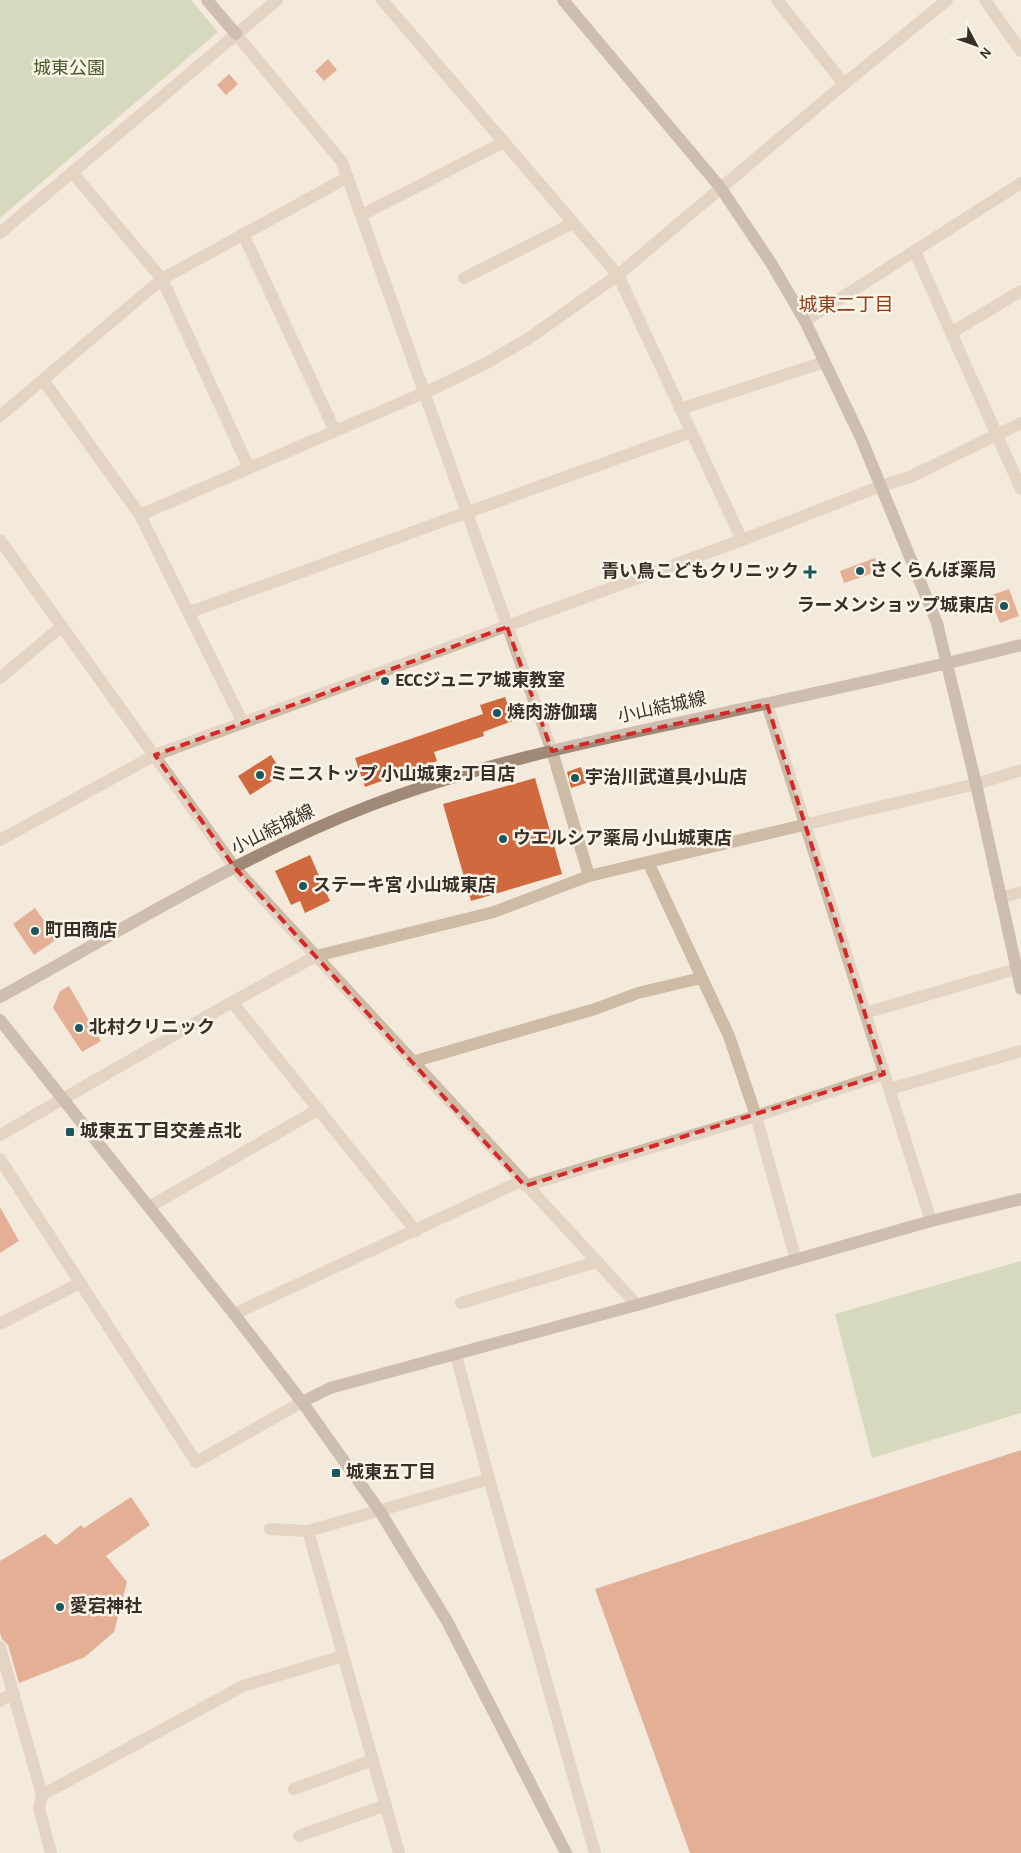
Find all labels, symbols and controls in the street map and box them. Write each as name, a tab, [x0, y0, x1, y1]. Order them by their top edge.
north arrow	[951, 20, 1001, 70]
text: N	[977, 45, 994, 61]
park label: 城東公園	[33, 59, 105, 78]
district label: 城東二丁目	[798, 295, 894, 315]
place label: さくらんぼ薬局	[870, 560, 996, 580]
place label: 青い鳥こどもクリニック	[601, 561, 799, 581]
marker: 青い鳥こどもクリニック	[803, 565, 817, 579]
marker: さくらんぼ薬局	[854, 565, 866, 577]
place label: ラーメンショップ城東店	[797, 595, 994, 615]
marker: ラーメンショップ城東店	[998, 600, 1010, 612]
place label: ECCジュニア城東教室	[395, 670, 565, 690]
marker: ECCジュニア城東教室	[379, 675, 391, 687]
street label: 小山結城線	[616, 688, 708, 726]
place label: 焼肉游伽璃	[507, 702, 597, 722]
marker: 焼肉游伽璃	[491, 707, 503, 719]
place label: ミニストップ 小山城東2丁目店	[270, 764, 515, 784]
place label: 宇治川武道具小山店	[585, 767, 747, 787]
marker: ミニストップ 小山城東2丁目店	[254, 769, 266, 781]
marker: 宇治川武道具小山店	[569, 772, 581, 784]
street label: 小山結城線	[228, 800, 317, 858]
place label: ウエルシア薬局 小山城東店	[513, 828, 732, 848]
marker: ウエルシア薬局 小山城東店	[497, 833, 509, 845]
place label: ステーキ宮 小山城東店	[313, 875, 496, 895]
marker: ステーキ宮 小山城東店	[297, 880, 309, 892]
place label: 町田商店	[45, 921, 117, 940]
marker: 町田商店	[29, 925, 41, 937]
place label: 北村クリニック	[89, 1017, 215, 1037]
marker: 北村クリニック	[73, 1022, 85, 1034]
place label: 城東五丁目交差点北	[80, 1121, 242, 1141]
marker: 城東五丁目交差点北	[64, 1126, 76, 1138]
place label: 城東五丁目	[346, 1462, 436, 1482]
marker: 城東五丁目	[330, 1467, 342, 1479]
place label: 愛宕神社	[70, 1596, 142, 1616]
marker: 愛宕神社	[54, 1601, 66, 1613]

